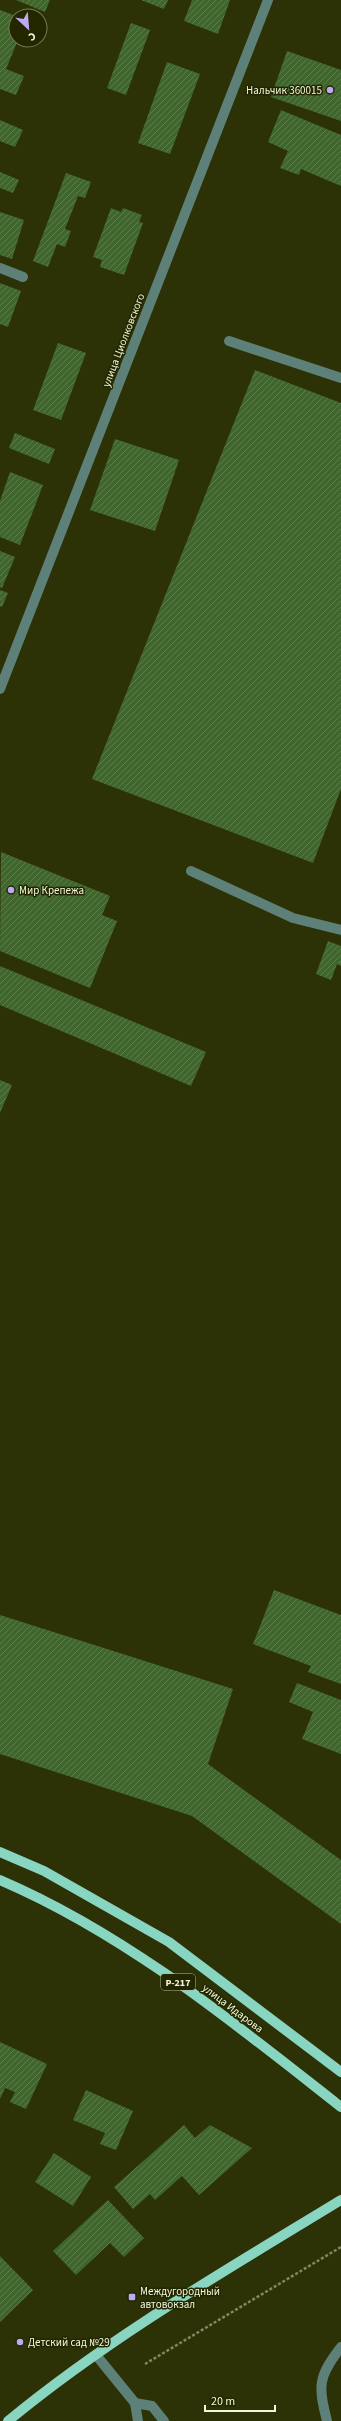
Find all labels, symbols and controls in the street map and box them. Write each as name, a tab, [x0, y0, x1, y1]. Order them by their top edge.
north arrow	[8, 8, 48, 48]
text: С	[25, 28, 38, 45]
place label: Нальчик 360015	[246, 83, 322, 98]
marker: Нальчик 360015	[325, 85, 335, 95]
street label: улица Циолковского	[99, 291, 148, 389]
place label: Мир Крепежа	[19, 883, 84, 898]
marker: Мир Крепежа	[6, 885, 16, 895]
road number: Р-217	[161, 1974, 195, 1990]
street label: улица Идарова	[199, 1980, 266, 2036]
place label: Междугородный автовокзал	[140, 2284, 220, 2312]
marker: Междугородный автовокзал	[127, 2292, 137, 2302]
place label: Детский сад №29	[28, 2335, 110, 2350]
marker: Детский сад №29	[15, 2337, 25, 2347]
scale bar	[205, 2387, 275, 2413]
text: 20 m	[211, 2393, 235, 2410]

